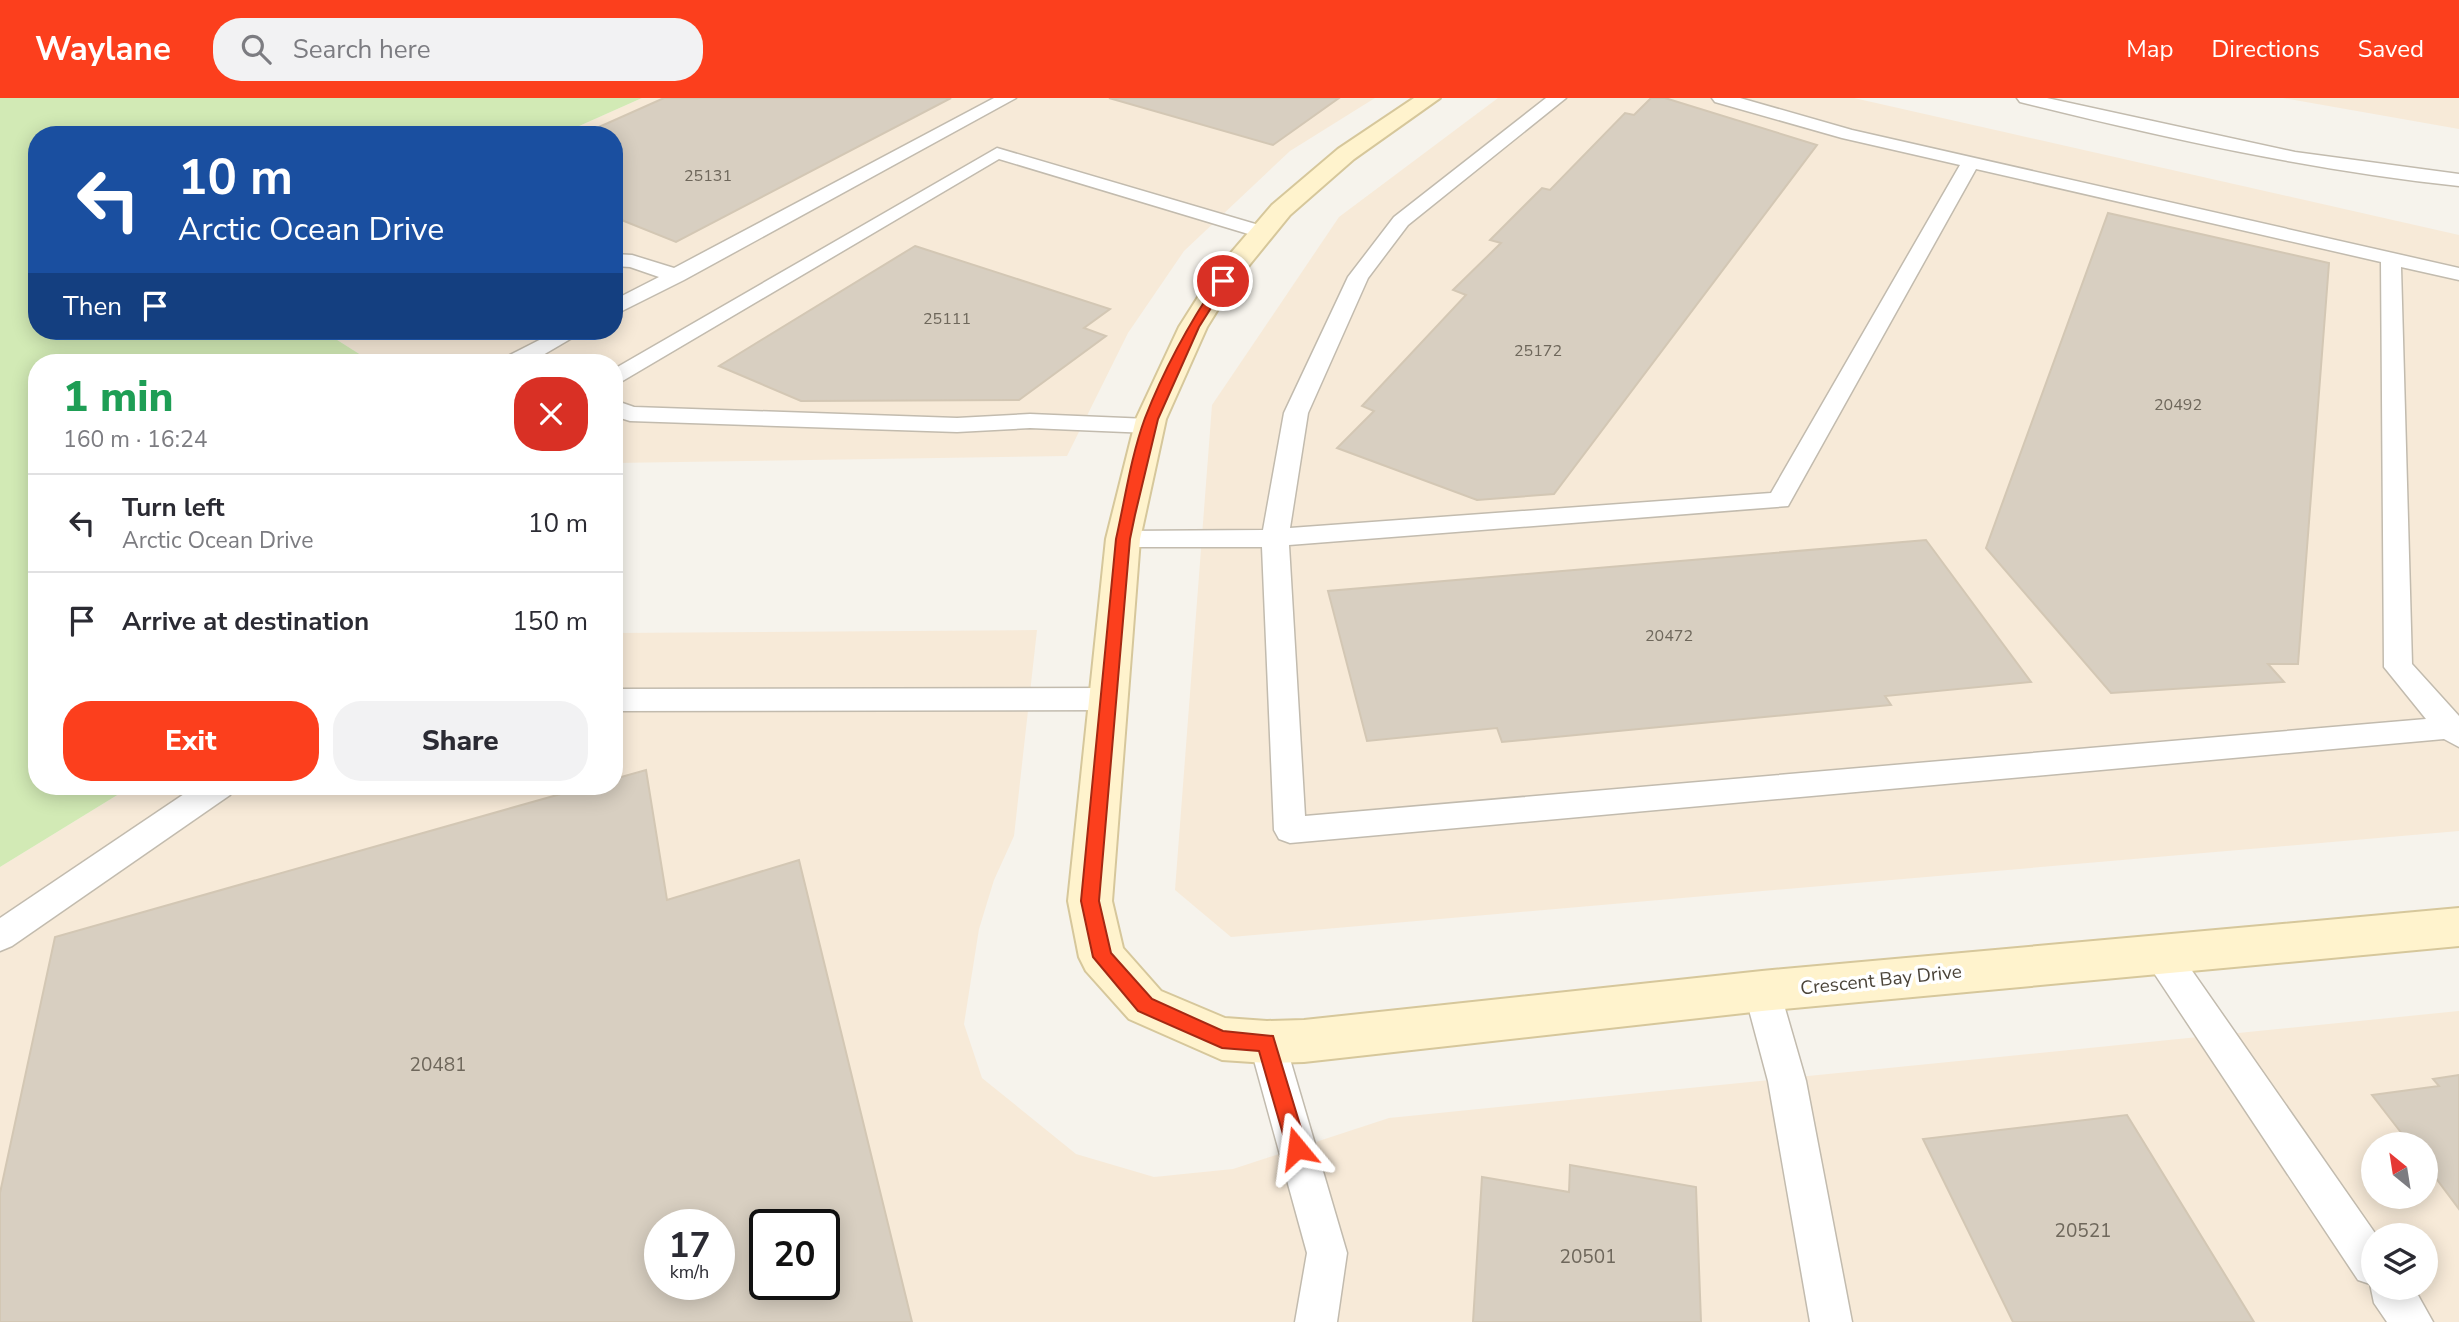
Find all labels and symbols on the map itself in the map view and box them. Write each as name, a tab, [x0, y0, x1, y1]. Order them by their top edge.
house number: 25131	[684, 165, 732, 187]
pin	[1193, 251, 1253, 311]
house number: 25111	[923, 308, 971, 330]
house number: 25172	[1514, 340, 1562, 362]
house number: 20492	[2154, 394, 2202, 416]
house number: 20472	[1645, 625, 1693, 647]
street label: Crescent Bay Drive	[1799, 959, 1963, 1001]
house number: 20481	[409, 1052, 467, 1078]
position arrow	[1260, 1111, 1334, 1185]
north arrow	[2361, 1132, 2438, 1209]
speed limit sign: 20	[749, 1209, 840, 1300]
house number: 20521	[2054, 1218, 2112, 1244]
house number: 20501	[1559, 1244, 1617, 1270]

